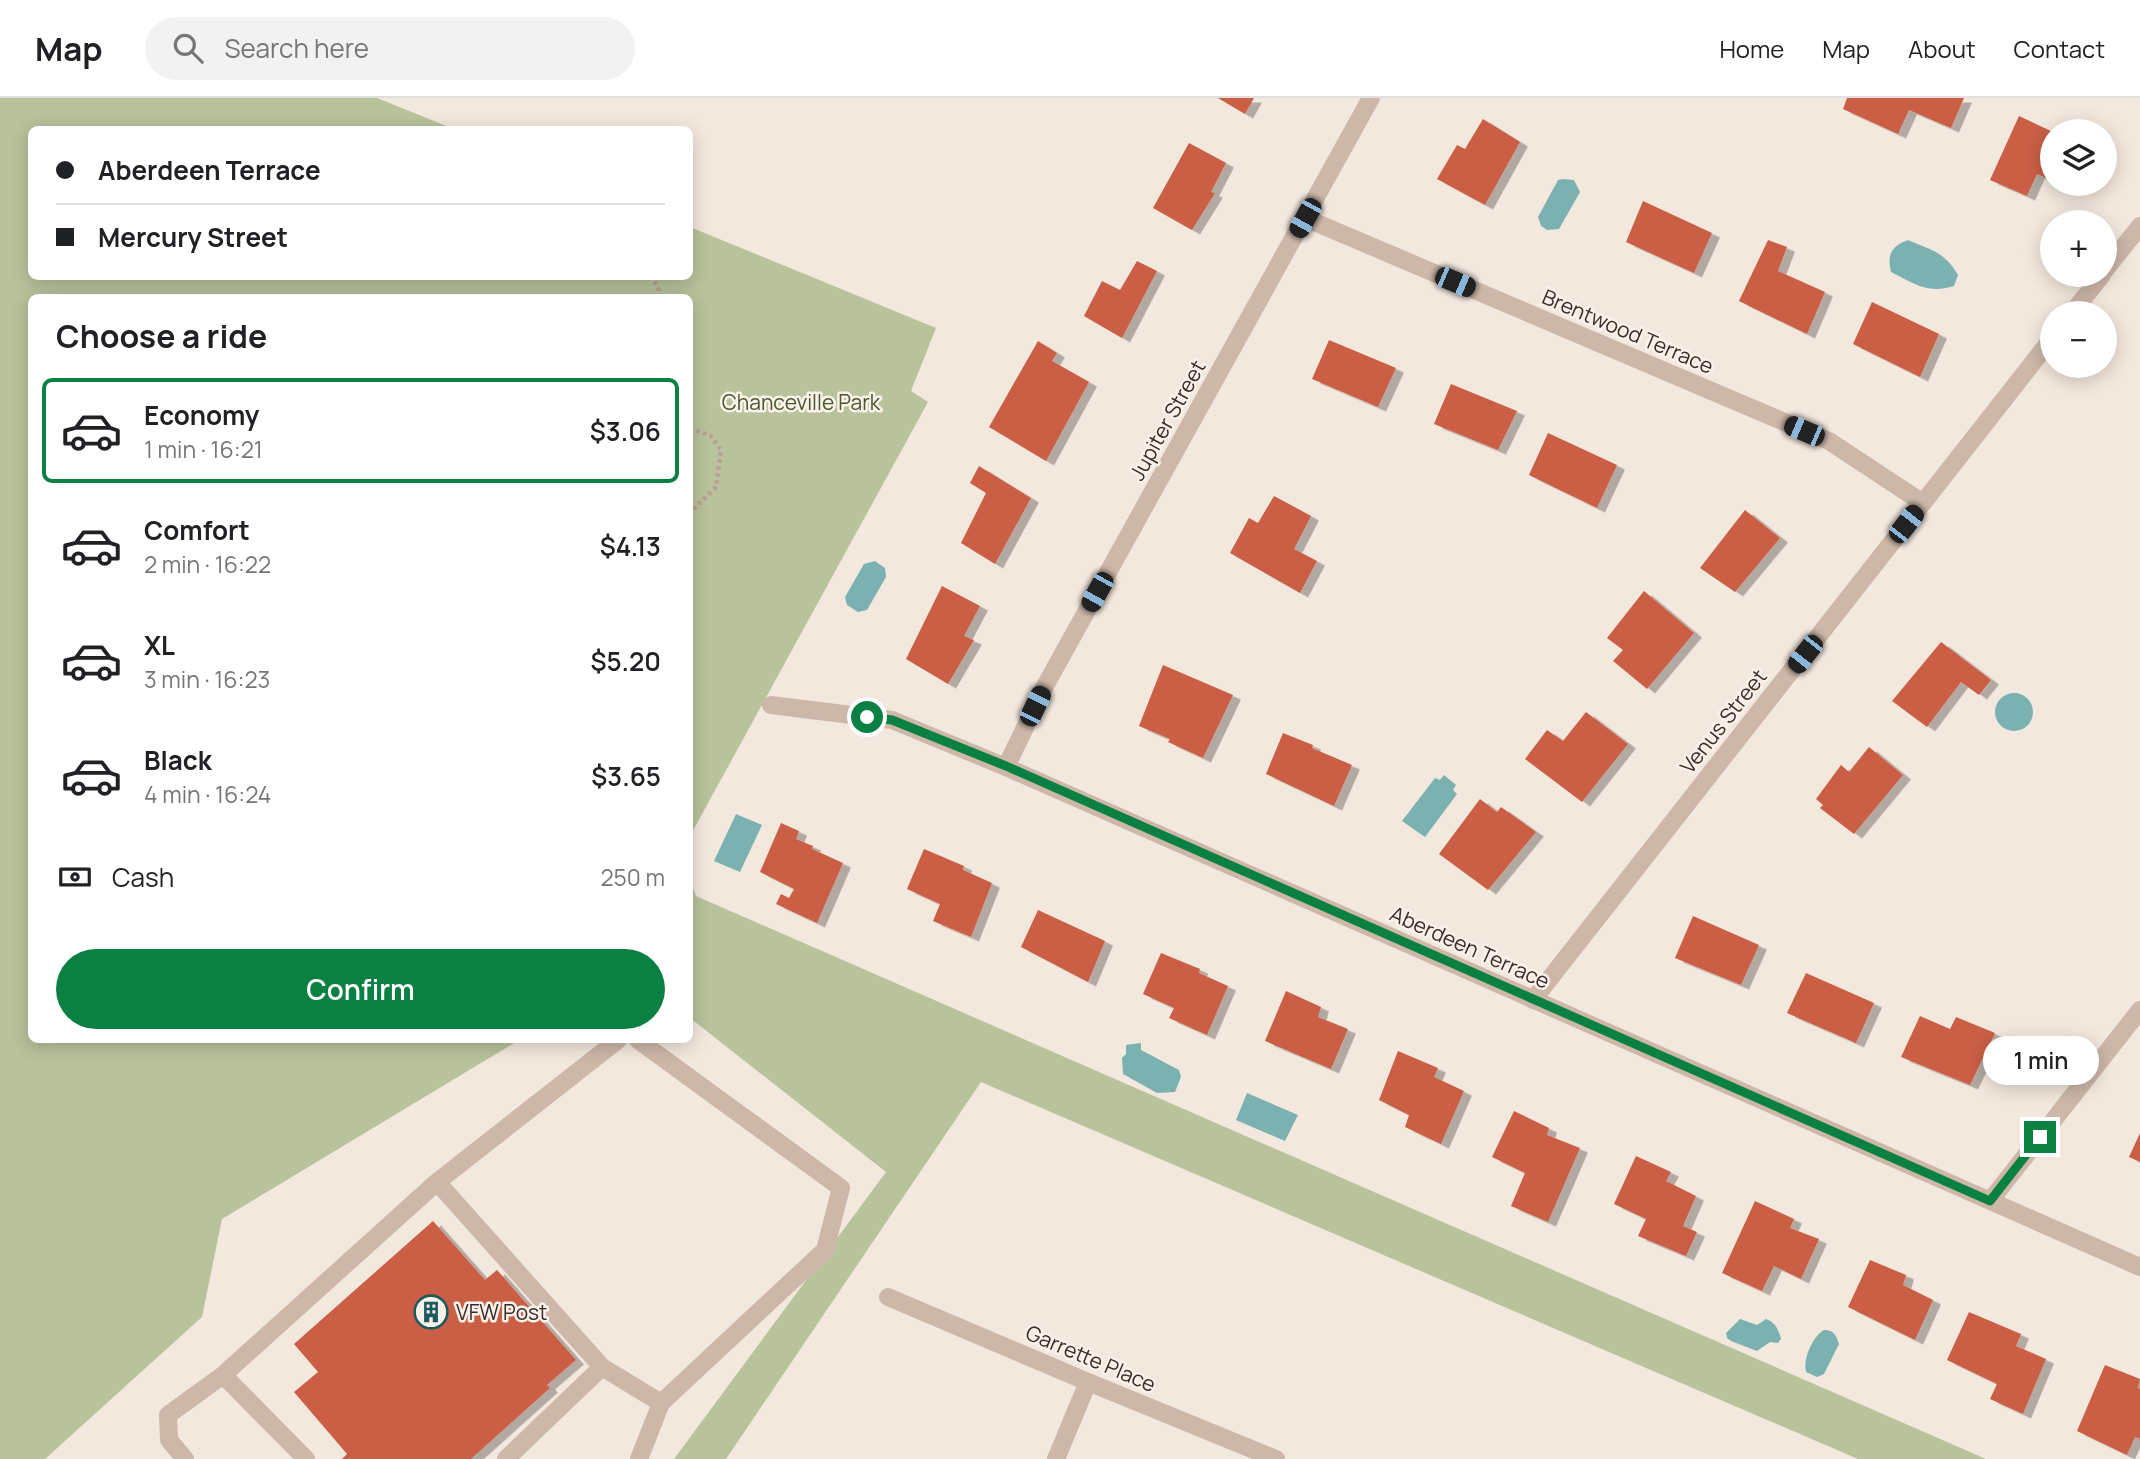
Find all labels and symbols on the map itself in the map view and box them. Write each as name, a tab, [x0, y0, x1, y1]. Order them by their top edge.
car	[1286, 195, 1325, 241]
car	[1432, 264, 1479, 300]
street label: Brentwood Terrace	[1538, 282, 1718, 380]
street label: Jupiter Street	[1122, 355, 1212, 485]
park label: Chanceville Park	[722, 388, 881, 416]
car	[1781, 413, 1828, 449]
car	[1885, 501, 1928, 547]
car	[1078, 569, 1117, 615]
car	[1784, 631, 1827, 677]
street label: Venus Street	[1673, 663, 1773, 779]
car	[1017, 683, 1054, 729]
route start	[851, 701, 883, 733]
street label: Aberdeen Terrace	[1386, 899, 1554, 995]
callout: 1 min	[1982, 1035, 2098, 1084]
route end	[2024, 1121, 2056, 1153]
building icon: VFW Post	[412, 1293, 450, 1331]
place label: VFW Post	[456, 1298, 547, 1326]
street label: Garrette Place	[1022, 1318, 1160, 1398]

